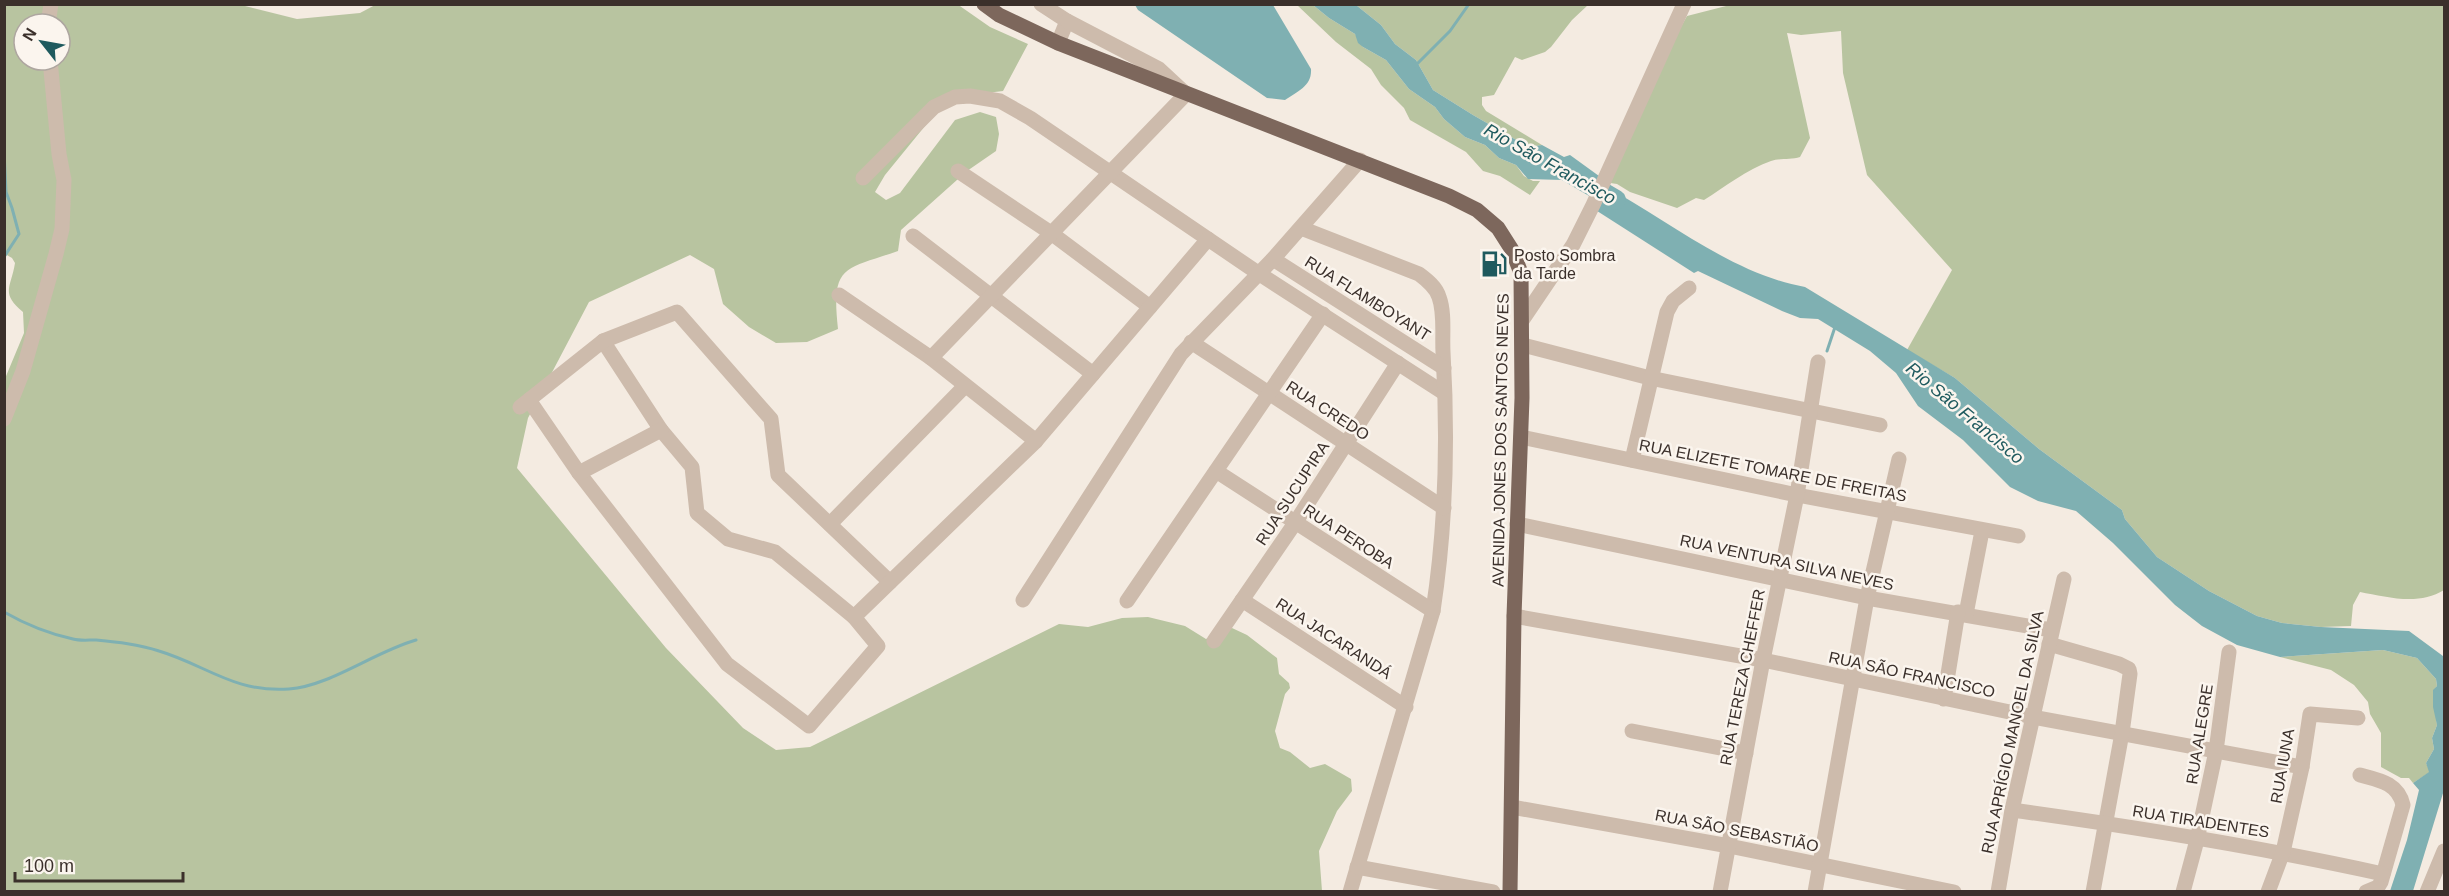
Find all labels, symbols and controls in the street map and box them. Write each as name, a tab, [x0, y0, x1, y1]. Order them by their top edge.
north arrow	[12, 12, 72, 72]
text: N	[19, 25, 40, 44]
water label: Rio São Francisco	[1481, 120, 1619, 208]
place label: Posto Sombra da Tarde	[1514, 247, 1615, 282]
fuel station icon: Posto Sombra da Tarde	[1479, 249, 1509, 279]
street label: RUA FLAMBOYANT	[1302, 253, 1434, 344]
street label: AVENIDA JONES DOS SANTOS NEVES	[1489, 293, 1512, 587]
water label: Rio São Francisco	[1902, 358, 2028, 468]
street label: RUA CREDO	[1283, 377, 1372, 443]
street label: RUA ELIZETE TOMARE DE FREITAS	[1638, 436, 1908, 505]
street label: RUA SUCUPIRA	[1253, 438, 1332, 548]
street label: RUA PEROBA	[1300, 501, 1397, 572]
street label: RUA VENTURA SILVA NEVES	[1678, 531, 1895, 593]
street label: RUA TEREZA CHEFFER	[1717, 587, 1768, 767]
street label: RUA JACARANDÁ	[1273, 594, 1395, 682]
street label: RUA APRÍGIO MANOEL DA SILVA	[1977, 609, 2047, 855]
street label: RUA SÃO FRANCISCO	[1827, 647, 1997, 700]
street label: RUA ALEGRE	[2183, 683, 2216, 785]
street label: RUA IUNA	[2268, 727, 2297, 805]
street label: RUA TIRADENTES	[2131, 802, 2271, 841]
street label: RUA SÃO SEBASTIÃO	[1654, 804, 1821, 855]
scale bar	[15, 845, 183, 883]
text: 100 m	[24, 856, 74, 876]

